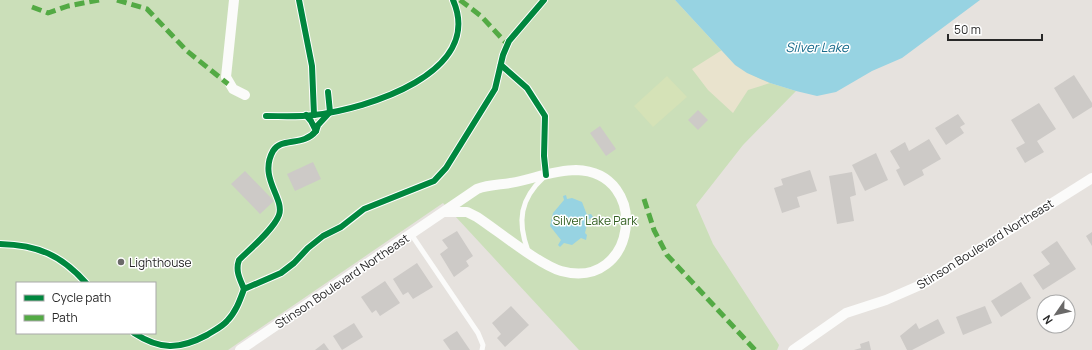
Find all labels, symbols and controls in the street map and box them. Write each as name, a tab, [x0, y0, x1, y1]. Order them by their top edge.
scale bar	[948, 16, 1042, 42]
text: 50 m	[954, 21, 981, 38]
water label: Silver Lake	[785, 38, 850, 56]
street label: Stinson Boulevard Northeast	[913, 195, 1057, 293]
park label: Silver Lake Park	[553, 212, 638, 229]
street label: Stinson Boulevard Northeast	[272, 230, 413, 332]
place label: Lighthouse	[129, 254, 192, 271]
marker: Lighthouse	[116, 257, 126, 267]
legend	[16, 282, 156, 334]
text: Cycle path	[52, 289, 111, 306]
north arrow	[1036, 294, 1076, 334]
text: Path	[52, 309, 78, 326]
text: N	[1039, 312, 1056, 327]

